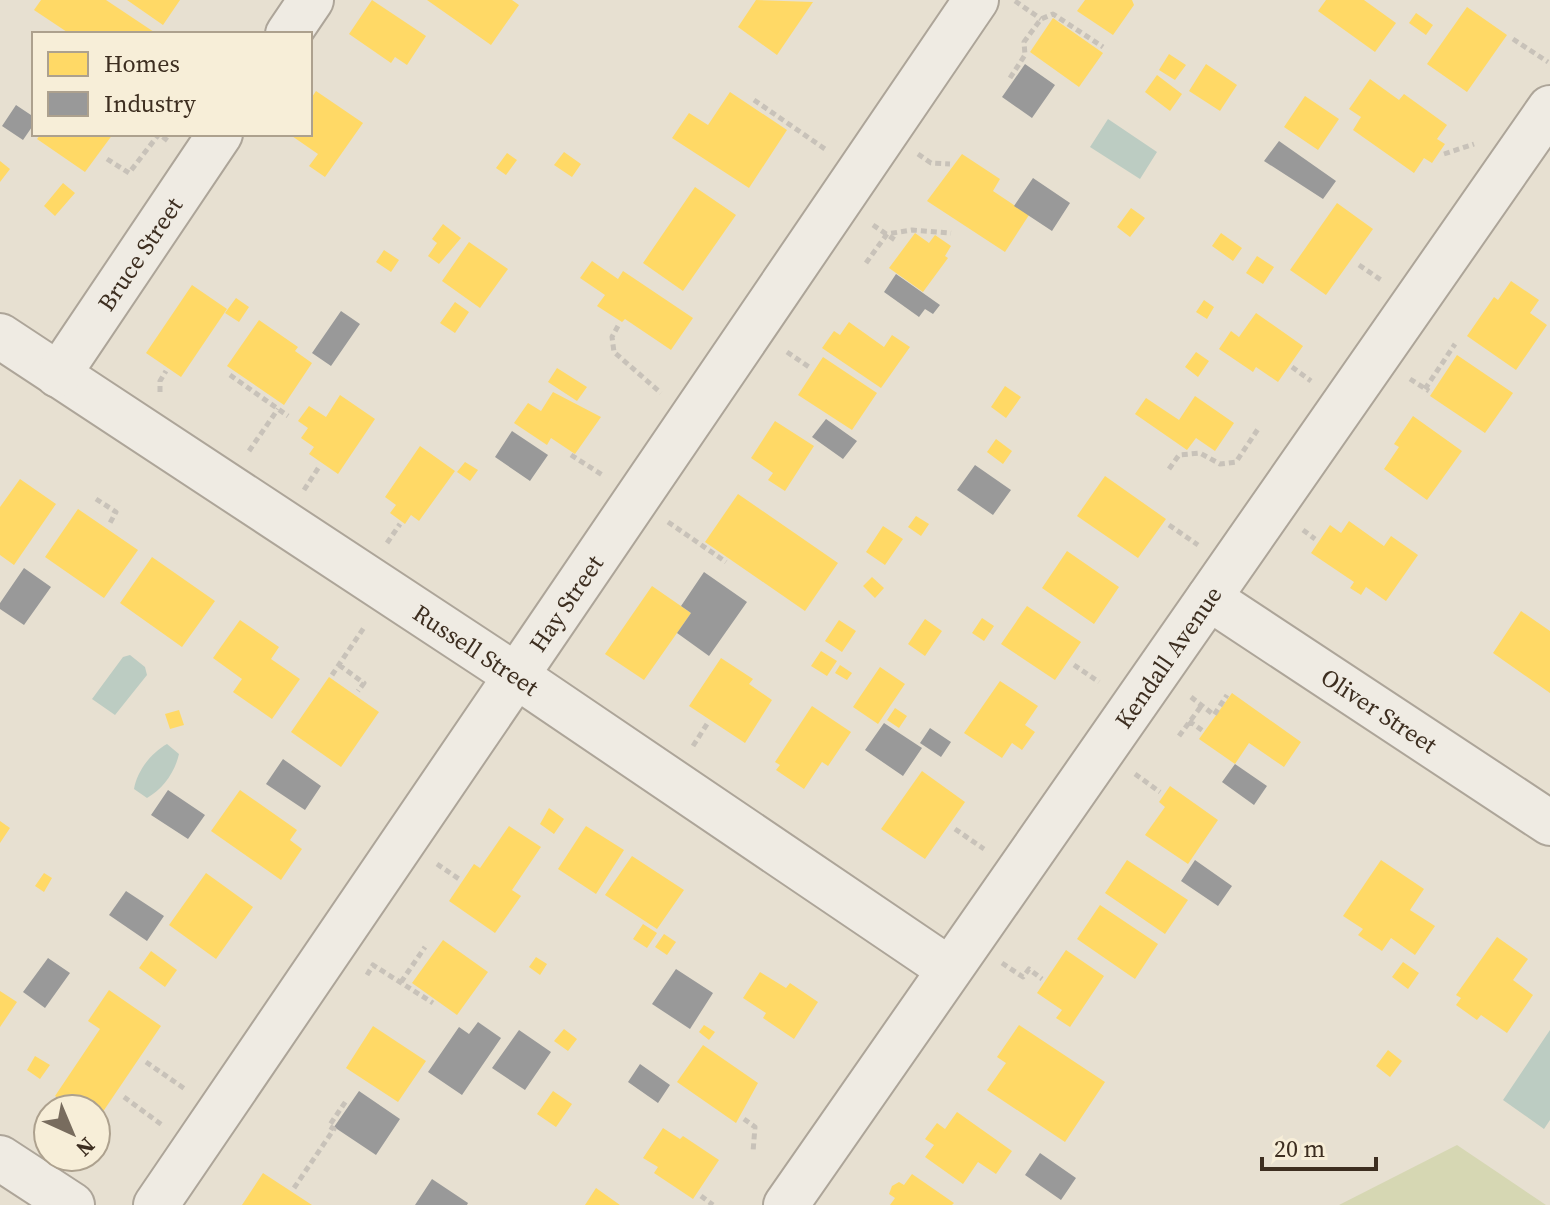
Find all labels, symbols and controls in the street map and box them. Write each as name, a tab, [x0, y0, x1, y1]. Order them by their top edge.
legend	[32, 32, 312, 136]
text: Homes	[104, 47, 180, 80]
text: Industry	[104, 87, 196, 120]
street label: Bruce Street	[89, 190, 190, 317]
street label: Hay Street	[521, 548, 610, 658]
street label: Kendall Avenue	[1107, 579, 1229, 735]
street label: Russell Street	[407, 596, 546, 703]
street label: Oliver Street	[1315, 660, 1444, 761]
north arrow	[32, 1093, 112, 1173]
scale bar	[1262, 1121, 1376, 1171]
text: N	[70, 1131, 102, 1164]
text: 20 m	[1274, 1132, 1325, 1165]

